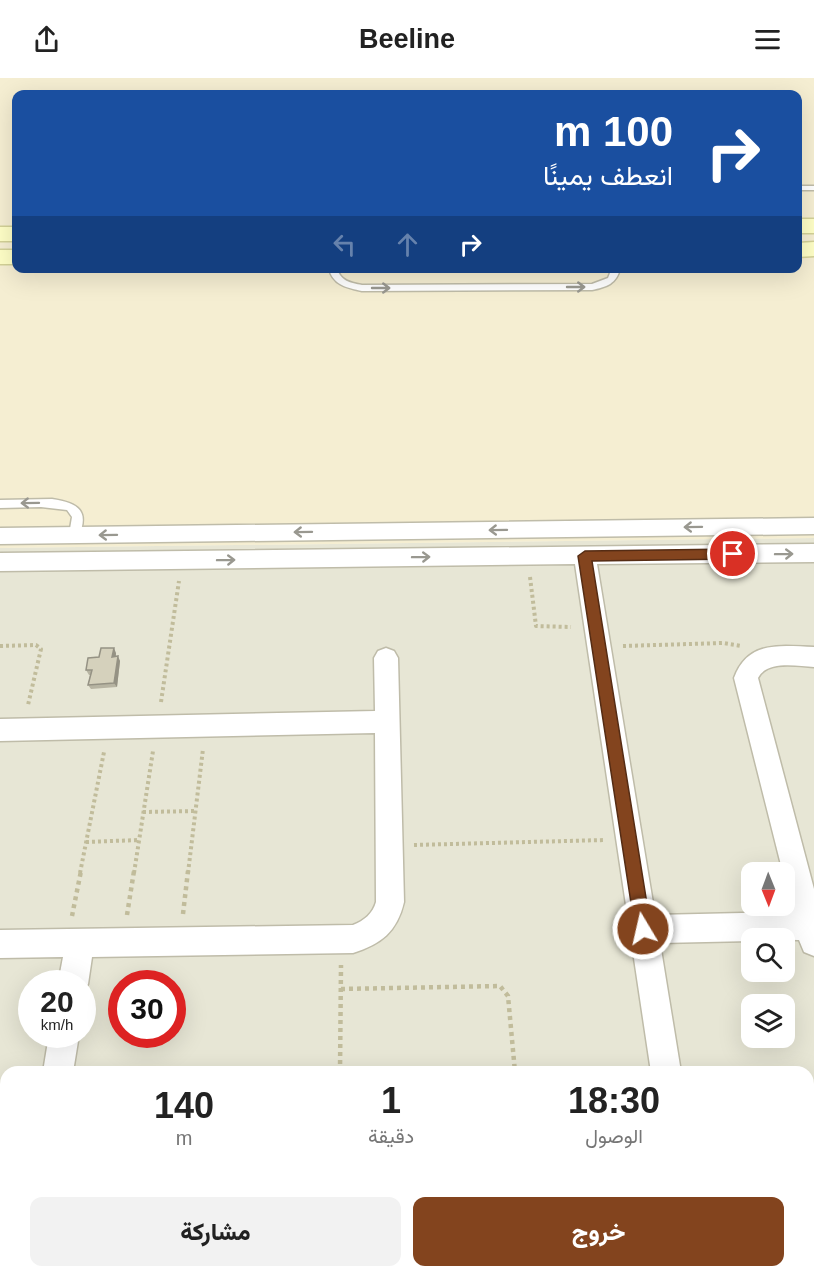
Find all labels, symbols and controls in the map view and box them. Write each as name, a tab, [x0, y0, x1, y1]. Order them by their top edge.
icon: share	[30, 23, 63, 56]
icon: menu	[751, 23, 784, 56]
text: Beeline	[359, 24, 455, 54]
text: 100 m	[554, 108, 673, 155]
icon: right	[694, 114, 772, 192]
text: انعطف يمينًا	[543, 161, 673, 191]
icon: left	[328, 228, 361, 261]
icon: ahead	[391, 228, 424, 261]
icon: right	[454, 228, 487, 261]
one-way arrow	[566, 281, 586, 293]
one-way arrow	[371, 282, 391, 294]
one-way arrow	[21, 497, 41, 509]
one-way arrow	[683, 521, 703, 533]
one-way arrow	[488, 524, 508, 536]
one-way arrow	[293, 526, 313, 538]
pin	[707, 528, 758, 579]
one-way arrow	[98, 529, 118, 540]
icon: arrive	[716, 537, 749, 570]
one-way arrow	[774, 548, 794, 559]
one-way arrow	[411, 552, 431, 563]
one-way arrow	[216, 554, 236, 566]
north arrow	[741, 862, 795, 916]
map controls	[741, 862, 795, 1048]
position arrow	[611, 897, 675, 961]
button: search	[741, 928, 795, 982]
speed limit sign: 30	[108, 970, 186, 1048]
text: 20	[40, 985, 74, 1018]
button: layers	[741, 994, 795, 1048]
text: km/h	[41, 1016, 73, 1033]
text: 1	[381, 1080, 401, 1121]
text: 18:30	[568, 1080, 660, 1121]
text: 140	[154, 1085, 214, 1126]
text: دقيقة	[368, 1125, 414, 1147]
text: الوصول	[585, 1125, 643, 1147]
text: m	[176, 1127, 192, 1149]
button: مشاركة	[30, 1197, 401, 1266]
button: خروج	[413, 1197, 784, 1266]

